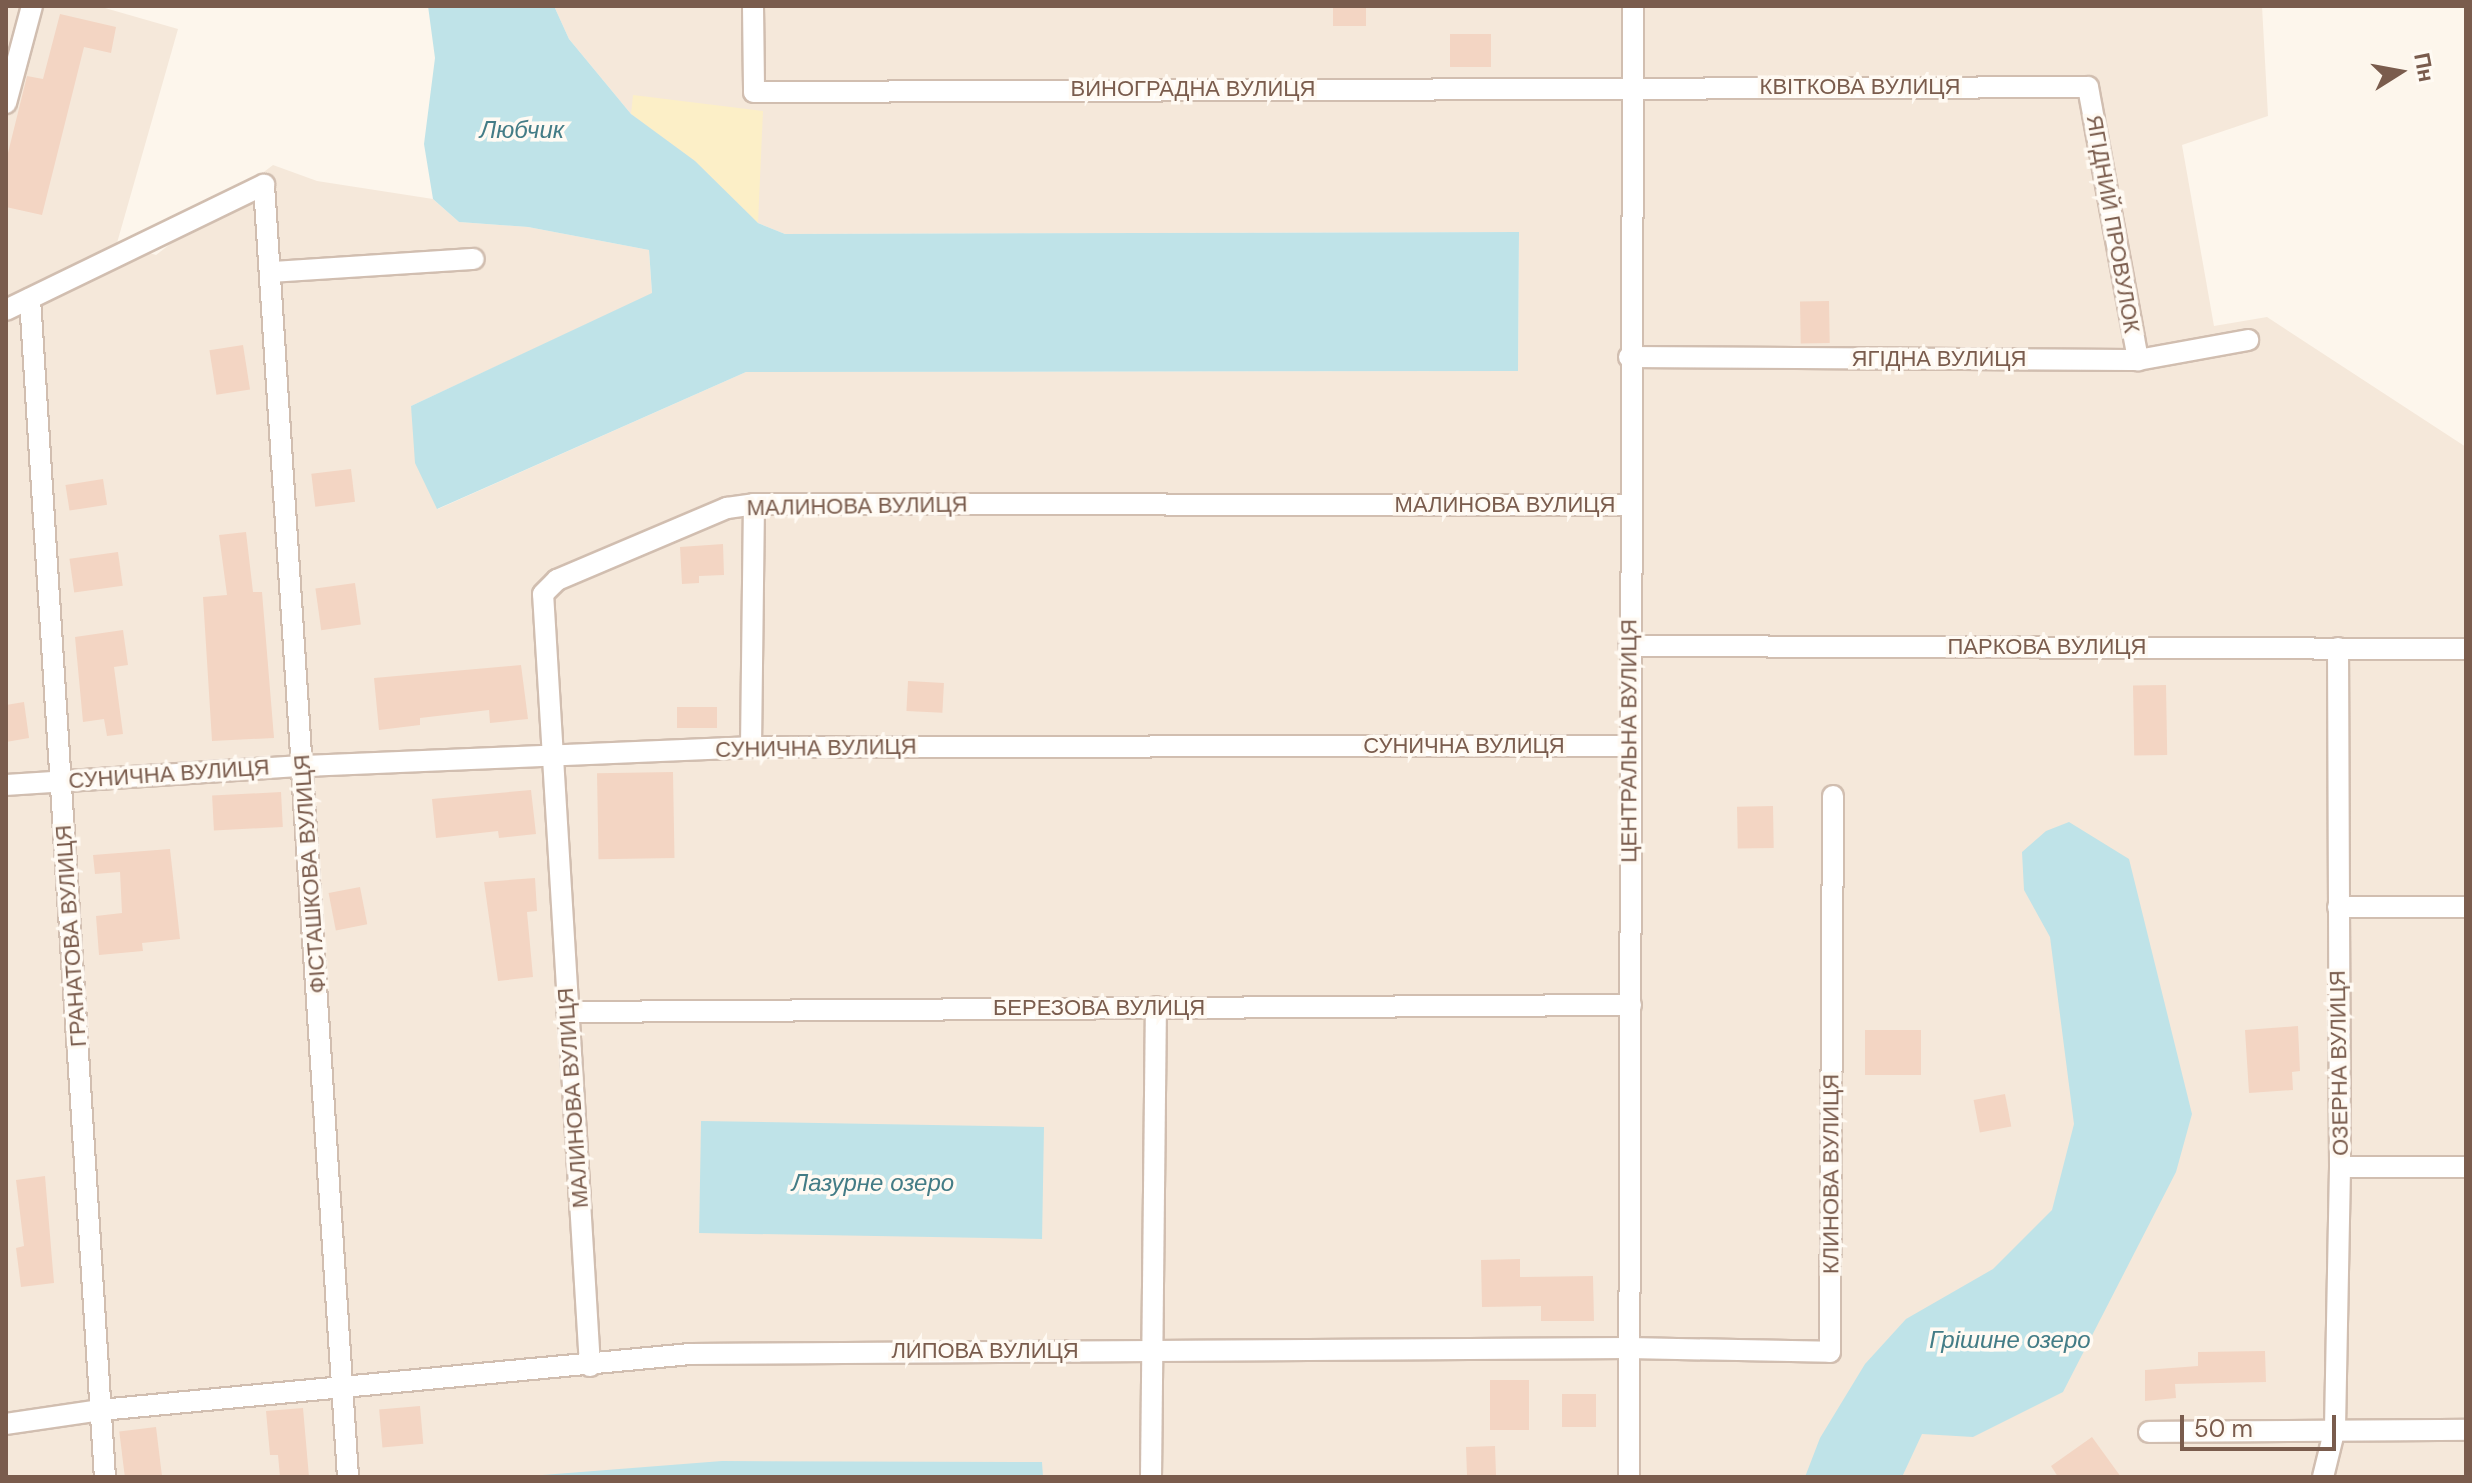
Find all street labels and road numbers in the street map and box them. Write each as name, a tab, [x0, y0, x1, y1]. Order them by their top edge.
street label: КВІТКОВА ВУЛИЦЯ	[1760, 74, 1960, 100]
street label: ВИНОГРАДНА ВУЛИЦЯ	[1071, 76, 1315, 102]
street label: ЯГІДНИЙ ПРОВУЛОК	[2081, 113, 2145, 335]
street label: ЯГІДНА ВУЛИЦЯ	[1852, 346, 2026, 372]
street label: МАЛИНОВА ВУЛИЦЯ	[746, 491, 968, 521]
street label: МАЛИНОВА ВУЛИЦЯ	[1395, 492, 1615, 518]
street label: ЦЕНТРАЛЬНА ВУЛИЦЯ	[1616, 619, 1642, 863]
street label: ПАРКОВА ВУЛИЦЯ	[1948, 634, 2146, 660]
street label: СУНИЧНА ВУЛИЦЯ	[715, 733, 917, 763]
street label: СУНИЧНА ВУЛИЦЯ	[1363, 733, 1565, 759]
street label: СУНИЧНА ВУЛИЦЯ	[68, 754, 270, 794]
street label: ФІСТАШКОВА ВУЛИЦЯ	[288, 754, 332, 994]
street label: ГРАНАТОВА ВУЛИЦЯ	[50, 824, 92, 1048]
street label: ОЗЕРНА ВУЛИЦЯ	[2324, 970, 2354, 1156]
street label: МАЛИНОВА ВУЛИЦЯ	[552, 987, 594, 1209]
street label: БЕРЕЗОВА ВУЛИЦЯ	[993, 995, 1205, 1021]
street label: КЛИНОВА ВУЛИЦЯ	[1818, 1074, 1844, 1274]
street label: ЛИПОВА ВУЛИЦЯ	[891, 1338, 1079, 1364]

